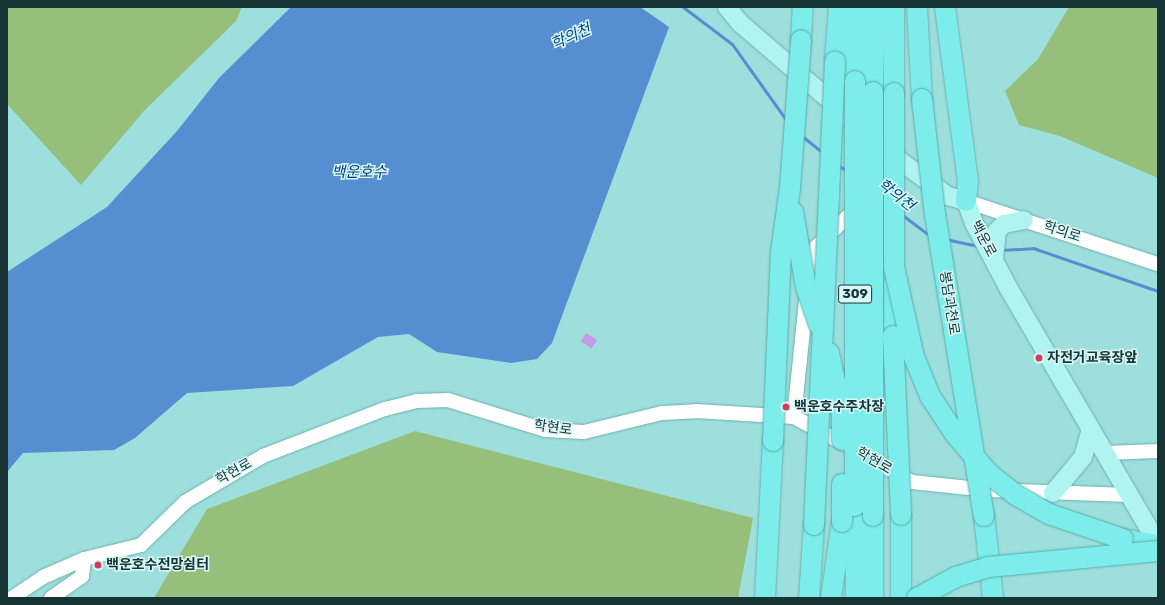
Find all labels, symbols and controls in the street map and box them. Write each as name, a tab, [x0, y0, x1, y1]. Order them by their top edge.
water label: 학의천	[548, 20, 594, 54]
water label: 백운호수	[331, 164, 387, 182]
water label: 학의천	[874, 175, 918, 215]
street label: 백운로	[967, 218, 999, 260]
street label: 학의로	[1041, 218, 1083, 246]
street label: 봉담과천로	[936, 270, 962, 336]
road number: 309	[838, 283, 872, 305]
place label: 자전거교육장앞	[1047, 350, 1137, 366]
marker: 자전거교육장앞	[1034, 353, 1044, 363]
place label: 백운호수주차장	[794, 399, 884, 415]
marker: 백운호수주차장	[781, 402, 791, 412]
street label: 학현로	[533, 417, 573, 439]
street label: 학현로	[853, 444, 895, 478]
street label: 학현로	[213, 455, 255, 489]
place label: 백운호수전망쉼터	[106, 557, 209, 573]
marker: 백운호수전망쉼터	[93, 560, 103, 570]

